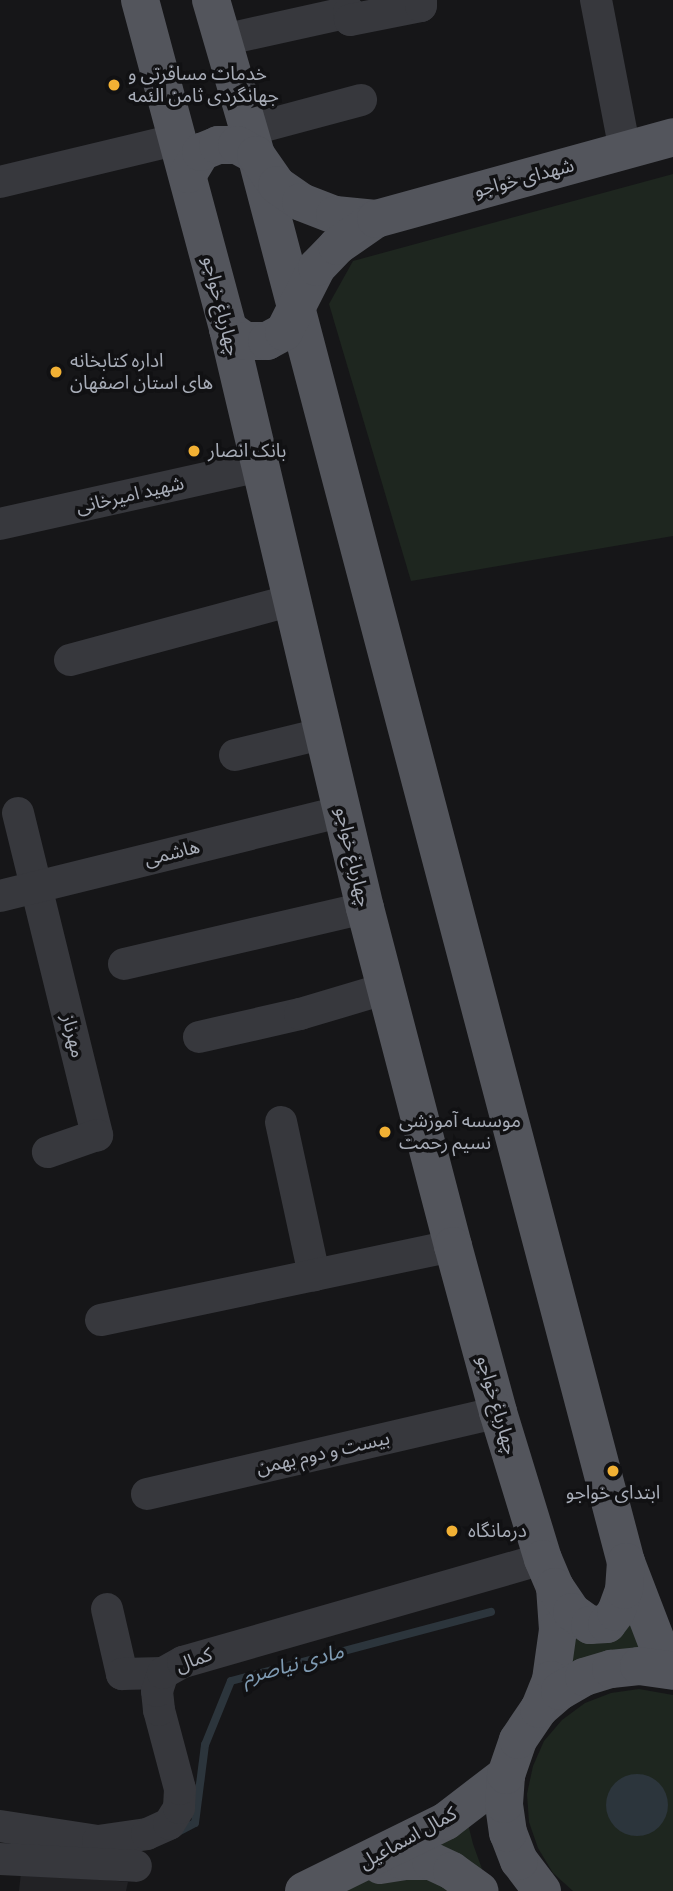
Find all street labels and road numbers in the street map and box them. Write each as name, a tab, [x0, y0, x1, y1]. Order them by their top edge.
street label: شهدای خواجو	[472, 154, 576, 202]
street label: چهارباغ خواجو	[198, 254, 244, 358]
street label: شهید امیرخانی	[74, 472, 186, 518]
street label: چهارباغ خواجو	[330, 805, 376, 909]
street label: هاشمی	[142, 835, 202, 871]
street label: مهرناز	[57, 1012, 89, 1060]
street label: چهارباغ خواجو	[472, 1353, 522, 1457]
street label: بیست و دوم بهمن	[254, 1427, 392, 1479]
street label: کمال	[172, 1643, 216, 1677]
street label: کمال اسماعیل	[355, 1802, 461, 1874]

